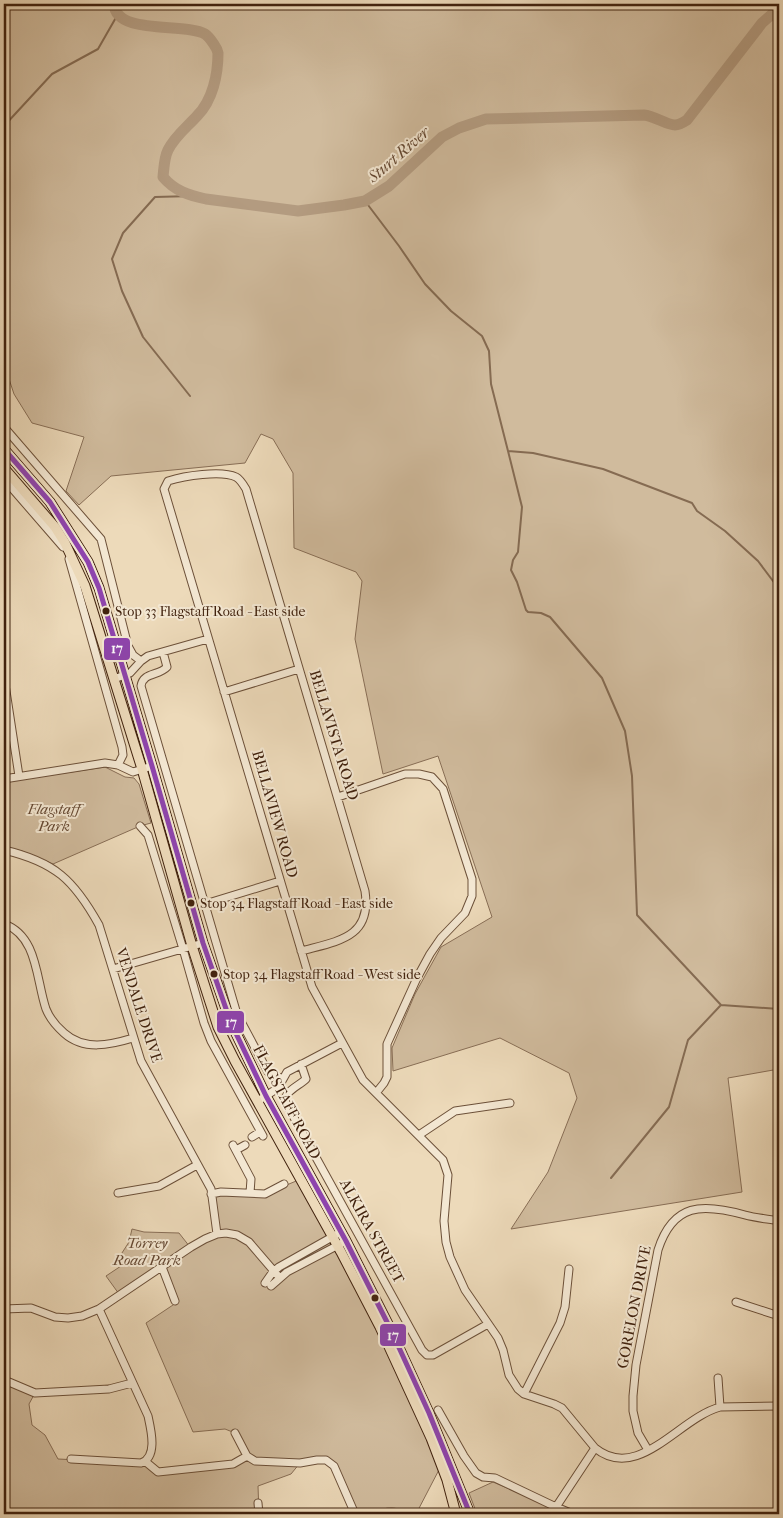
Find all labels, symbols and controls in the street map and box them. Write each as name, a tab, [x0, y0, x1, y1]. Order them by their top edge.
water label: Sturt River	[363, 121, 434, 187]
place label: Stop 33 Flagstaff Road - East side	[115, 603, 306, 620]
marker: Stop 33 Flagstaff Road - East side	[101, 606, 111, 616]
line badge: 17	[103, 637, 131, 661]
text: 17	[111, 640, 123, 657]
street label: BELLAVISTA ROAD	[306, 668, 362, 802]
street label: BELLAVIEW ROAD	[248, 748, 302, 880]
park label: Flagstaff Park	[27, 800, 85, 835]
place label: Stop 34 Flagstaff Road - East side	[200, 895, 393, 912]
marker: Stop 34 Flagstaff Road - East side	[186, 898, 196, 908]
street label: VENDALE DRIVE	[112, 944, 166, 1065]
place label: Stop 34 Flagstaff Road - West side	[223, 966, 421, 983]
marker: Stop 34 Flagstaff Road - West side	[209, 969, 219, 979]
line badge: 17	[216, 1010, 245, 1034]
text: 17	[225, 1014, 237, 1031]
street label: FLAGSTAFF ROAD	[249, 1042, 325, 1162]
street label: ALKIRA STREET	[335, 1175, 409, 1287]
park label: Torrey Road Park	[112, 1234, 181, 1269]
street label: GORELON DRIVE	[613, 1244, 655, 1370]
unlabelled marker	[370, 1293, 380, 1303]
line badge: 17	[379, 1323, 407, 1347]
text: 17	[387, 1327, 399, 1344]

